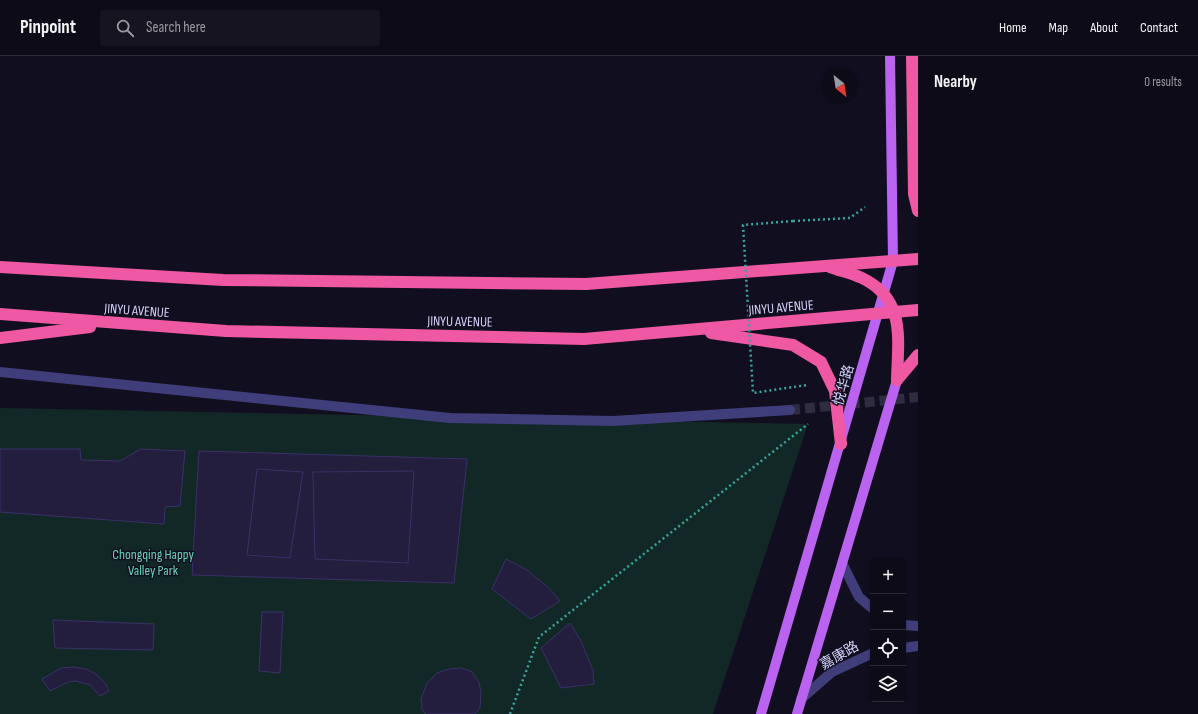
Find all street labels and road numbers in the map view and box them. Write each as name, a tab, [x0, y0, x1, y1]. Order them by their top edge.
street label: JINYU AVENUE	[747, 296, 815, 319]
street label: JINYU AVENUE	[103, 300, 170, 321]
street label: JINYU AVENUE	[426, 312, 493, 331]
street label: 悦华路	[830, 363, 857, 408]
street label: 嘉康路	[817, 638, 862, 673]

